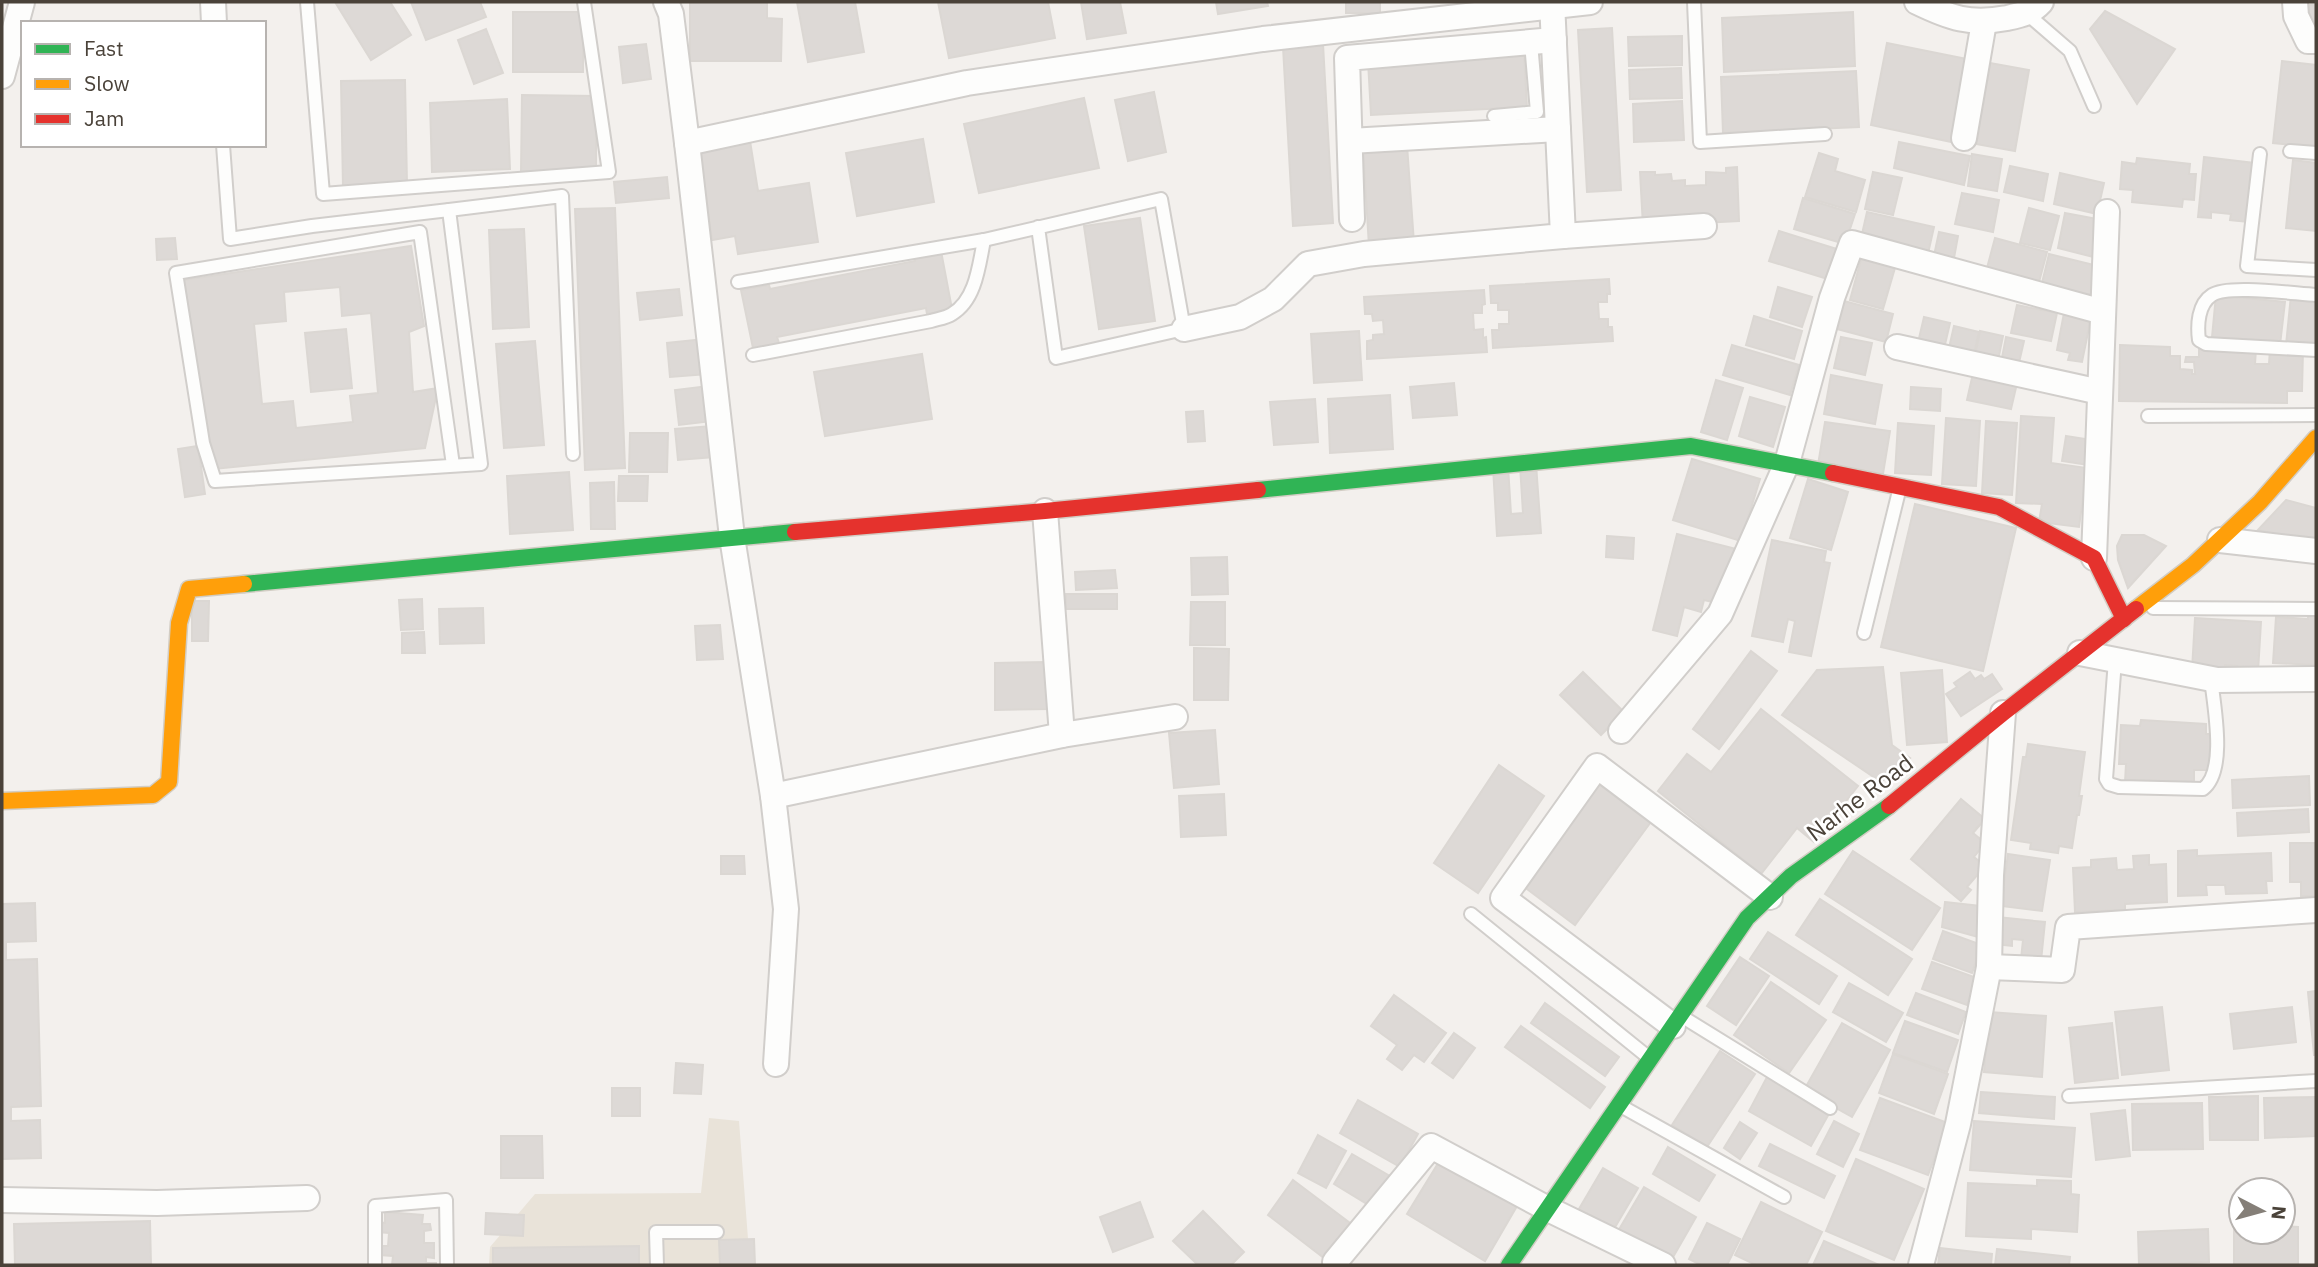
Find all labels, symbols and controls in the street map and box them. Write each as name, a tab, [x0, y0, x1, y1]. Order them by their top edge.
legend	[21, 21, 266, 147]
text: Fast	[84, 34, 124, 62]
text: Slow	[84, 69, 130, 97]
text: Jam	[84, 104, 124, 132]
street label: Narhe Road	[1799, 746, 1919, 848]
north arrow	[2227, 1176, 2297, 1246]
text: N	[2266, 1205, 2292, 1221]

